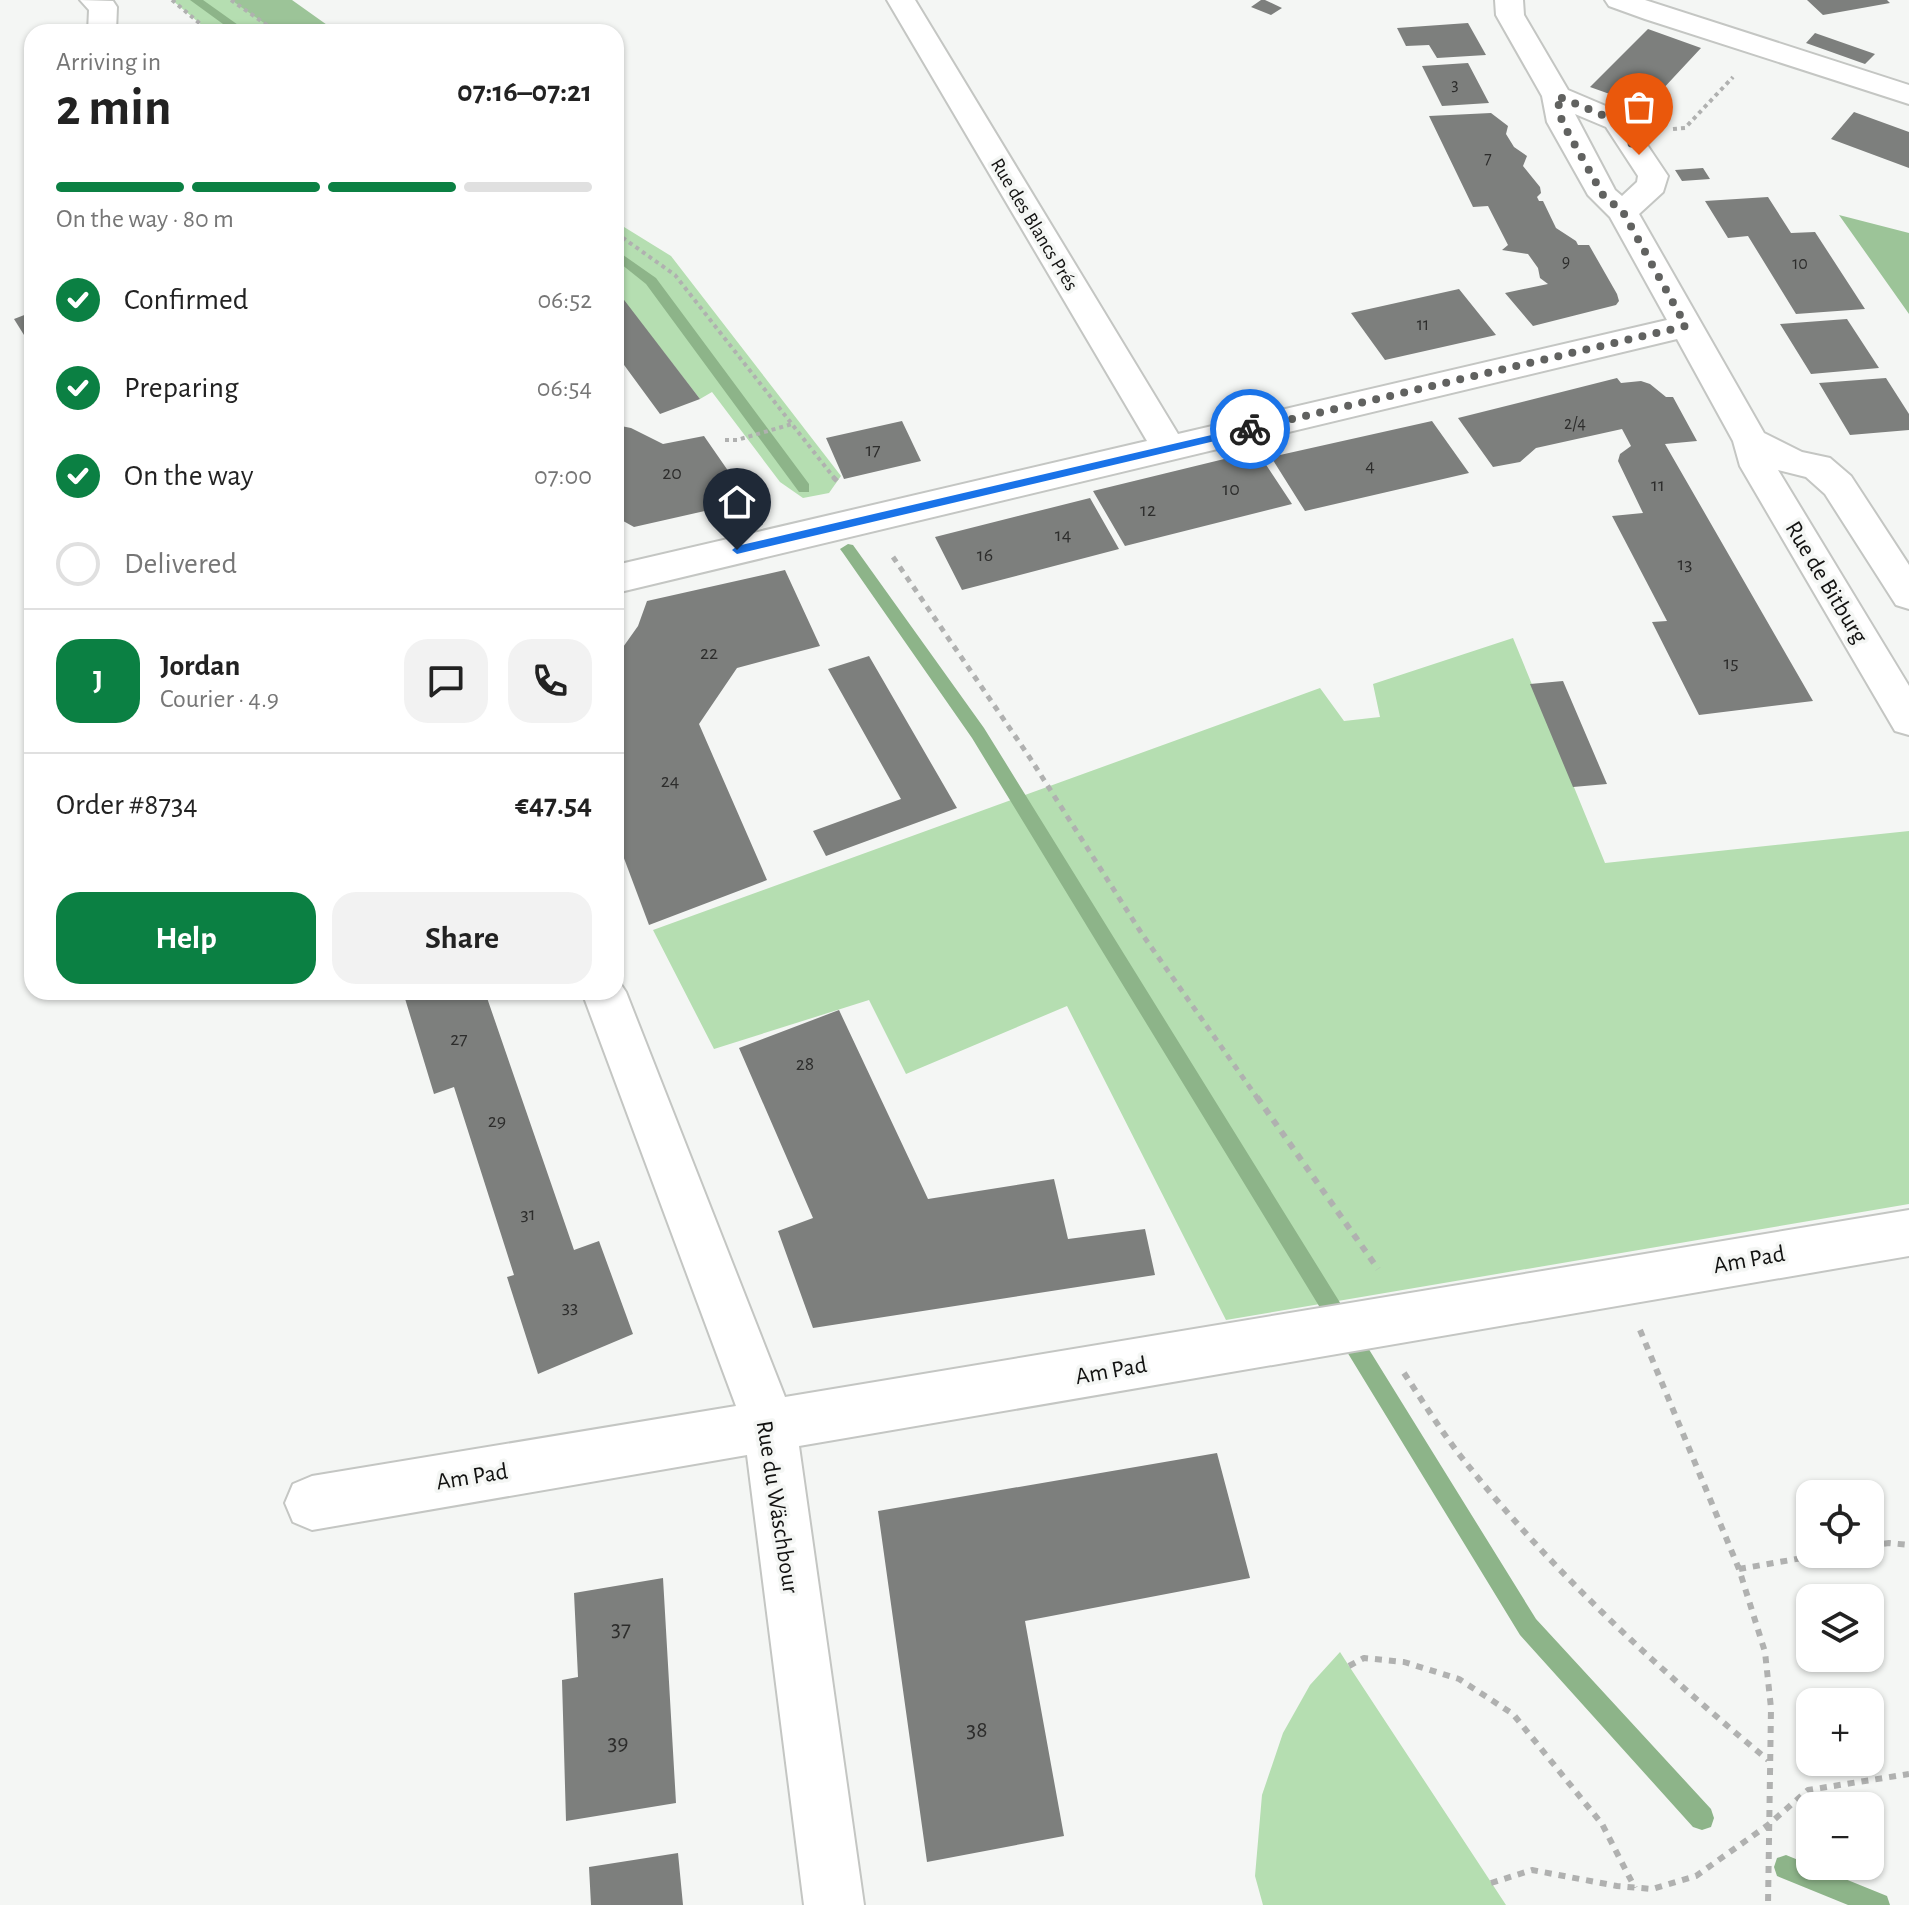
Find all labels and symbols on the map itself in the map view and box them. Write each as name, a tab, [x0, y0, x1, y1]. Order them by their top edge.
pin	[1605, 73, 1673, 155]
house number: 3	[1451, 76, 1459, 94]
house number: 7	[1484, 150, 1492, 168]
street label: Rue des Blancs Prés	[987, 155, 1081, 294]
house number: 9	[1562, 253, 1570, 271]
house number: 10	[1792, 255, 1808, 273]
house number: 11	[1417, 316, 1429, 334]
courier	[1210, 389, 1290, 469]
house number: 2/4	[1564, 415, 1586, 433]
house number: 17	[865, 440, 881, 460]
house number: 4	[1365, 456, 1375, 476]
house number: 20	[662, 463, 682, 483]
pin	[703, 468, 771, 550]
house number: 11	[1651, 475, 1665, 495]
house number: 10	[1222, 479, 1240, 499]
house number: 12	[1140, 500, 1156, 520]
street label: Rue de Bitburg	[1780, 517, 1872, 648]
house number: 14	[1055, 525, 1071, 545]
house number: 16	[977, 545, 993, 565]
house number: 13	[1677, 554, 1693, 574]
house number: 22	[700, 643, 718, 663]
house number: 15	[1723, 653, 1739, 673]
house number: 24	[661, 771, 679, 791]
house number: 27	[450, 1029, 468, 1049]
house number: 28	[796, 1054, 814, 1074]
house number: 29	[488, 1111, 506, 1131]
house number: 31	[520, 1204, 536, 1224]
street label: Am Pad	[1712, 1242, 1787, 1278]
house number: 33	[562, 1297, 578, 1317]
street label: Am Pad	[1074, 1353, 1149, 1389]
street label: Rue du Wäschbour	[752, 1419, 803, 1595]
street label: Am Pad	[435, 1459, 510, 1494]
house number: 37	[611, 1617, 631, 1641]
house number: 38	[966, 1718, 988, 1742]
house number: 39	[607, 1731, 629, 1755]

